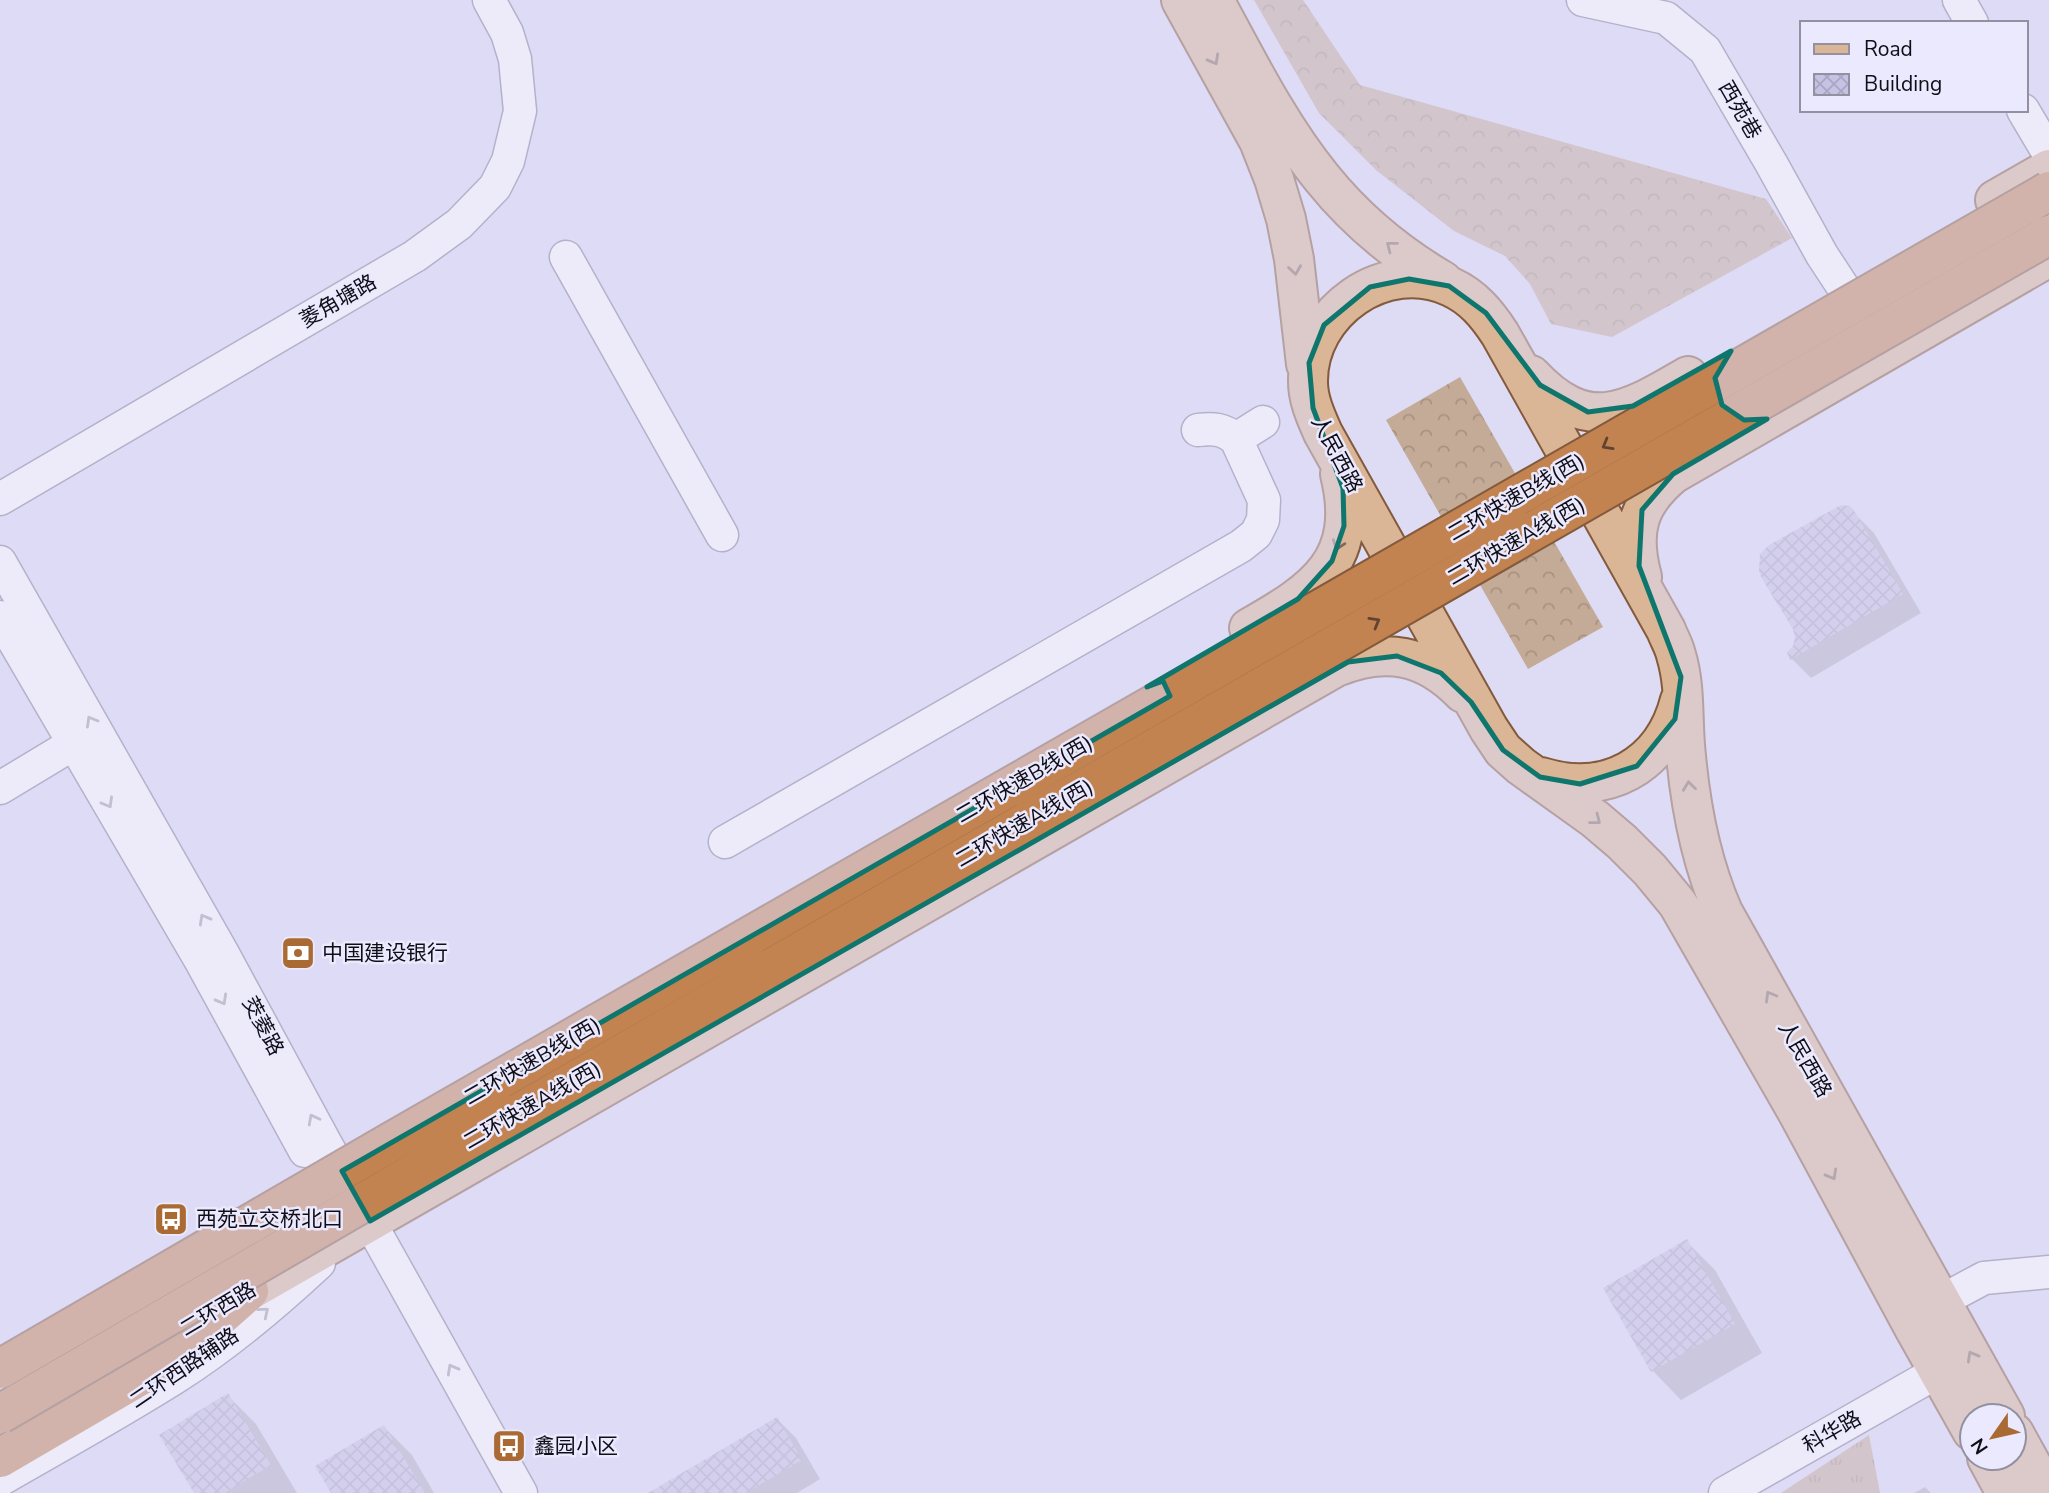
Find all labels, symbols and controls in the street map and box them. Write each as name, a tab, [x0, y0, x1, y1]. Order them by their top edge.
legend	[1800, 21, 2028, 112]
text: Road	[1864, 35, 1913, 63]
one-way arrow	[1206, 52, 1219, 65]
text: Building	[1864, 70, 1942, 98]
street label: 西苑巷	[1712, 76, 1768, 144]
one-way arrow	[1386, 241, 1399, 254]
one-way arrow	[1288, 264, 1303, 276]
street label: 菱角塘路	[295, 268, 381, 334]
street label: 人民西路	[1305, 410, 1369, 498]
one-way arrow	[1602, 437, 1615, 450]
street label: 二环快速B线(西)	[1443, 446, 1589, 548]
street label: 二环快速A线(西)	[1442, 490, 1590, 592]
one-way arrow	[1333, 539, 1347, 551]
one-way arrow	[1368, 617, 1381, 630]
one-way arrow	[87, 716, 100, 729]
street label: 二环快速B线(西)	[951, 728, 1097, 830]
street label: 二环快速A线(西)	[950, 772, 1098, 874]
one-way arrow	[1681, 780, 1696, 792]
one-way arrow	[100, 796, 113, 809]
one-way arrow	[1588, 812, 1600, 825]
one-way arrow	[199, 914, 212, 926]
bank icon: 中国建设银行	[279, 934, 317, 972]
place label: 中国建设银行	[322, 939, 448, 967]
one-way arrow	[1765, 991, 1778, 1004]
street label: 茭菱路	[236, 992, 290, 1060]
one-way arrow	[214, 993, 227, 1005]
street label: 二环快速B线(西)	[459, 1010, 605, 1112]
street label: 人民西路	[1772, 1016, 1838, 1102]
street label: 二环快速A线(西)	[458, 1054, 606, 1156]
one-way arrow	[307, 1113, 321, 1126]
one-way arrow	[1824, 1167, 1837, 1180]
bus stop icon: 西苑立交桥北口	[152, 1200, 190, 1238]
place label: 西苑立交桥北口	[196, 1205, 343, 1233]
street label: 二环西路	[175, 1275, 261, 1343]
one-way arrow	[255, 1308, 268, 1320]
street label: 二环西路辅路	[124, 1321, 244, 1415]
one-way arrow	[1967, 1351, 1980, 1364]
one-way arrow	[447, 1364, 460, 1376]
north arrow	[1958, 1402, 2028, 1472]
street label: 科华路	[1798, 1404, 1866, 1460]
bus stop icon: 鑫园小区	[490, 1427, 528, 1465]
place label: 鑫园小区	[534, 1432, 618, 1460]
text: N	[1965, 1433, 1994, 1459]

